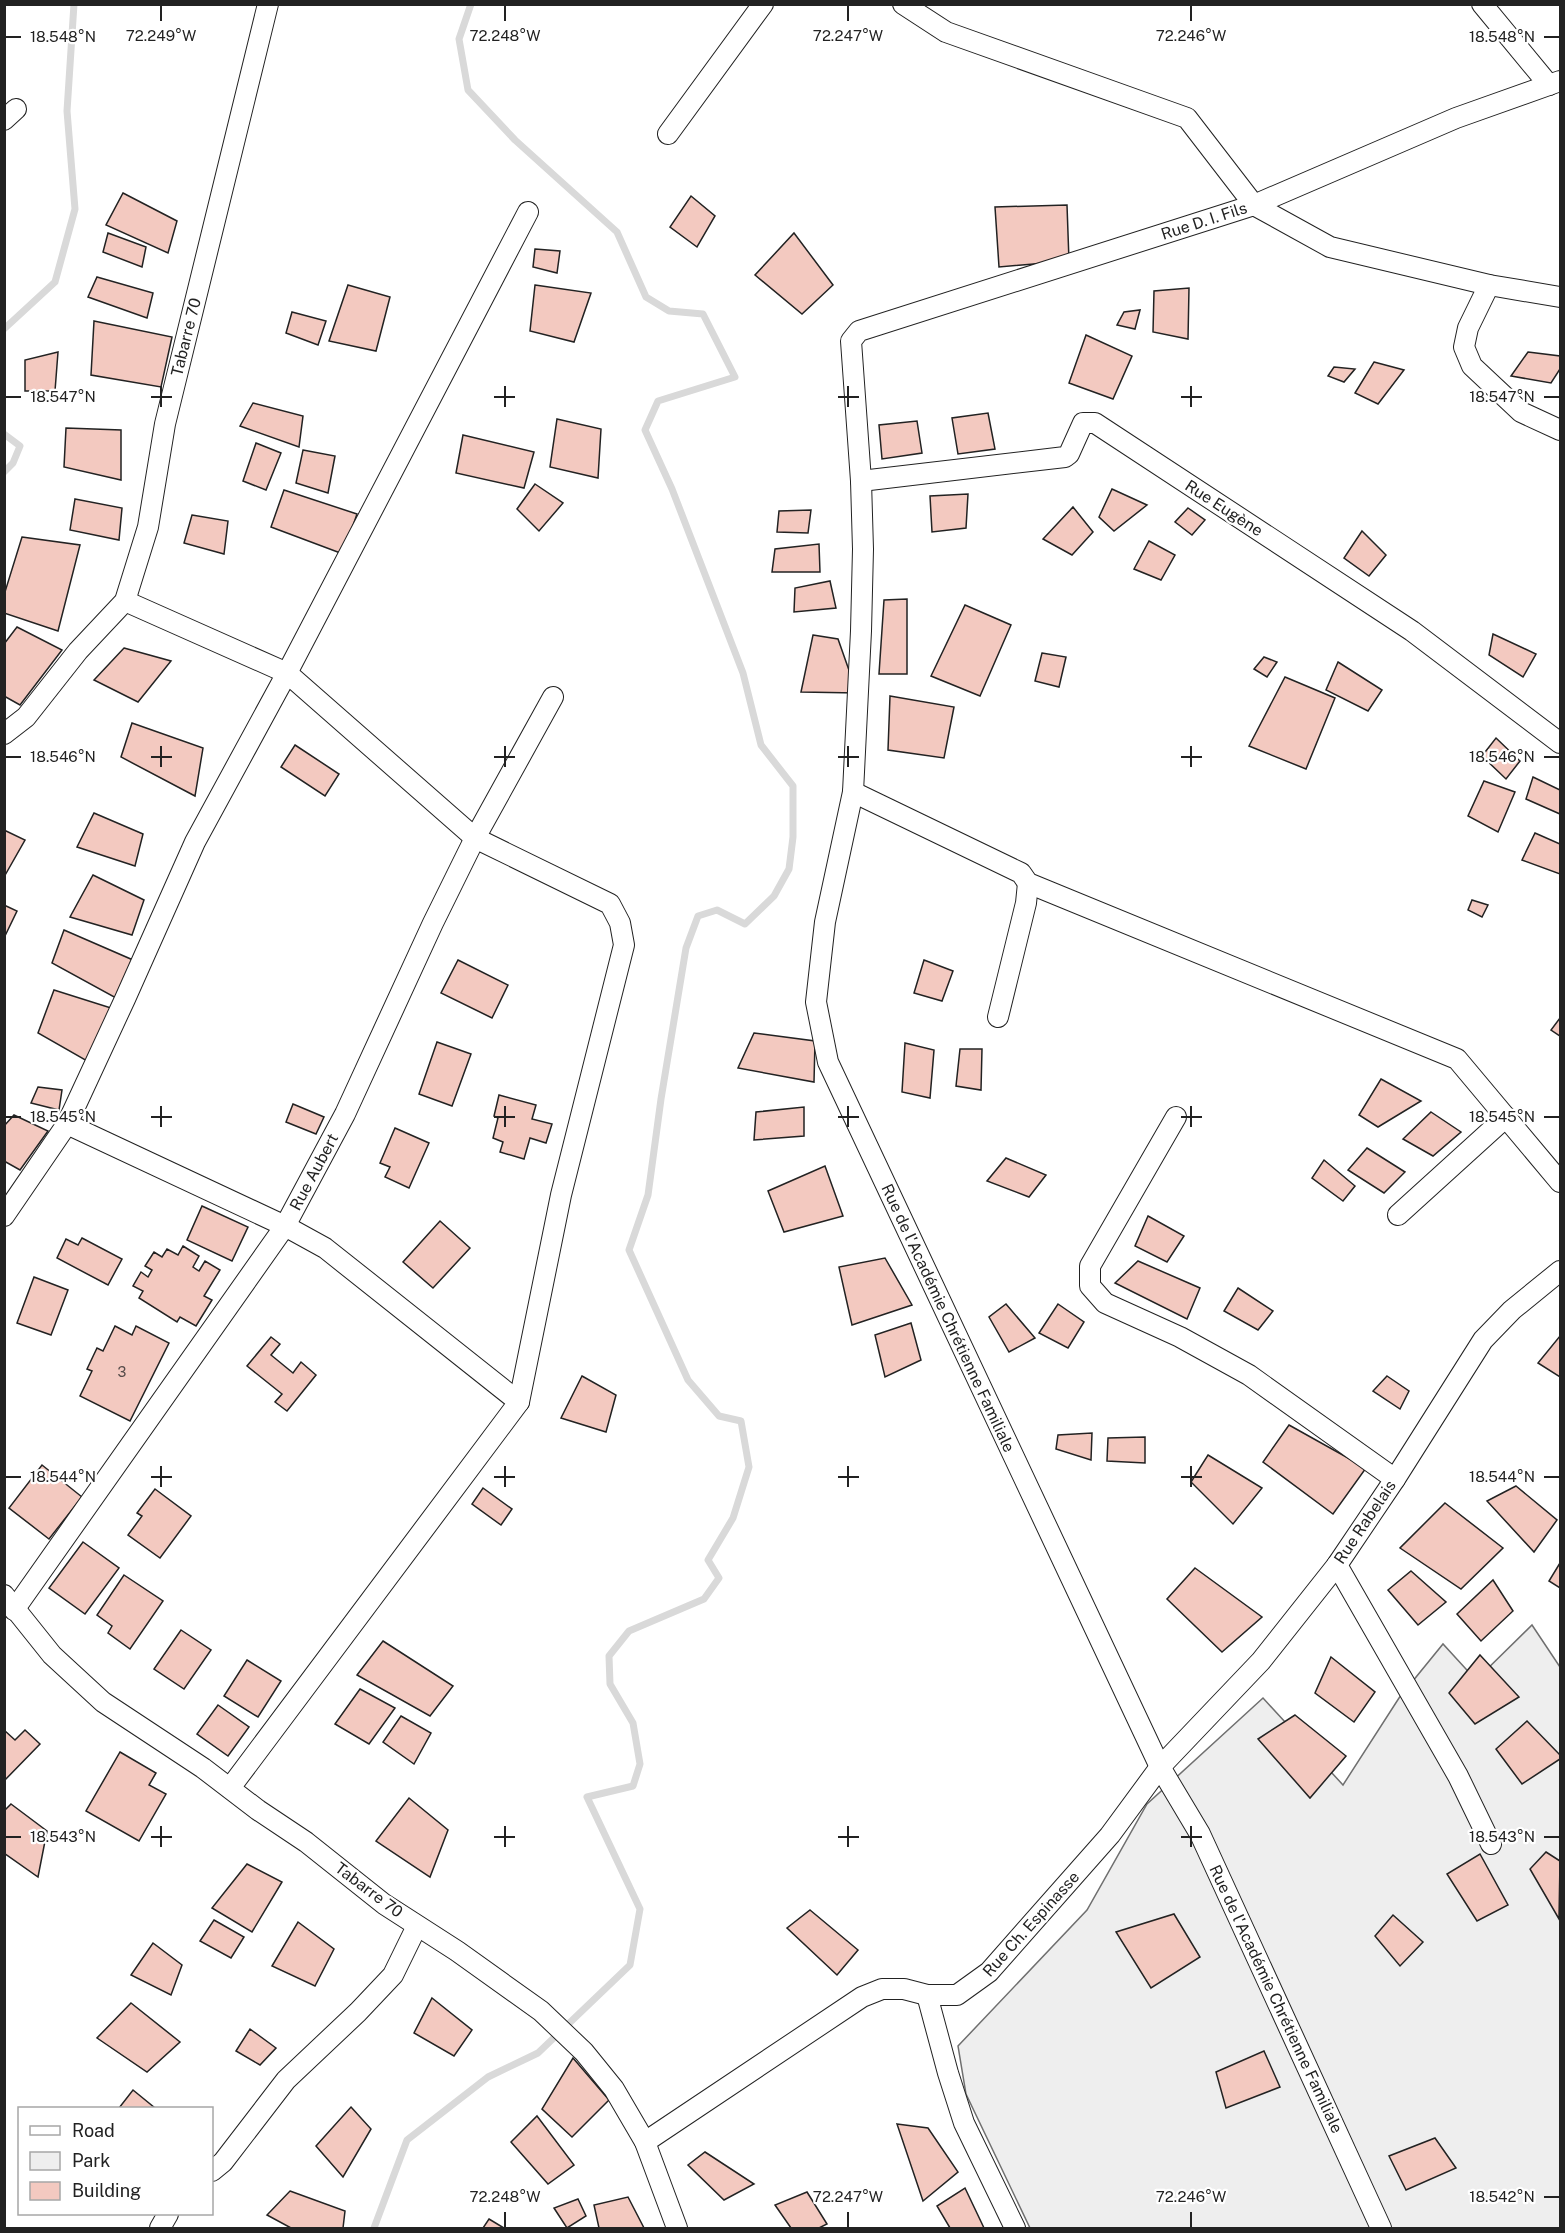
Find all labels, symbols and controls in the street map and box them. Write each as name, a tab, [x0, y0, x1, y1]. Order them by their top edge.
text: 72.249°W	[126, 27, 196, 44]
text: 72.248°W	[469, 27, 541, 44]
text: 72.247°W	[813, 27, 883, 44]
text: 72.246°W	[1156, 27, 1226, 44]
text: 18.548°N	[30, 28, 96, 45]
text: 18.548°N	[1469, 28, 1535, 45]
street label: Rue D. I. Fils	[1159, 198, 1249, 244]
street label: Tabarre 70	[167, 296, 205, 378]
text: 18.547°N	[30, 388, 96, 405]
text: 18.547°N	[1469, 388, 1535, 405]
street label: Rue Eugène	[1182, 476, 1266, 540]
text: 18.546°N	[30, 748, 96, 765]
text: 18.546°N	[1469, 748, 1535, 765]
text: 18.545°N	[30, 1108, 96, 1125]
text: 18.545°N	[1469, 1108, 1535, 1125]
street label: Rue Aubert	[286, 1130, 342, 1214]
street label: Rue de l'Académie Chrétienne Familiale	[877, 1181, 1019, 1455]
house number: 3	[118, 1364, 127, 1380]
text: 18.544°N	[30, 1468, 96, 1485]
text: 18.544°N	[1469, 1468, 1535, 1485]
street label: Rue Rabelais	[1330, 1477, 1400, 1567]
text: 18.543°N	[30, 1828, 96, 1845]
text: 18.543°N	[1469, 1828, 1535, 1845]
street label: Tabarre 70	[331, 1858, 407, 1922]
street label: Rue de l'Académie Chrétienne Familiale	[1205, 1862, 1347, 2136]
street label: Rue Ch. Espinasse	[979, 1867, 1083, 1981]
legend	[18, 2107, 213, 2215]
text: Road	[72, 2120, 115, 2141]
text: Park	[72, 2150, 110, 2171]
text: Building	[72, 2180, 141, 2201]
text: 72.248°W	[469, 2188, 541, 2205]
text: 72.247°W	[813, 2188, 883, 2205]
text: 72.246°W	[1156, 2188, 1226, 2205]
text: 18.542°N	[1469, 2188, 1535, 2205]

